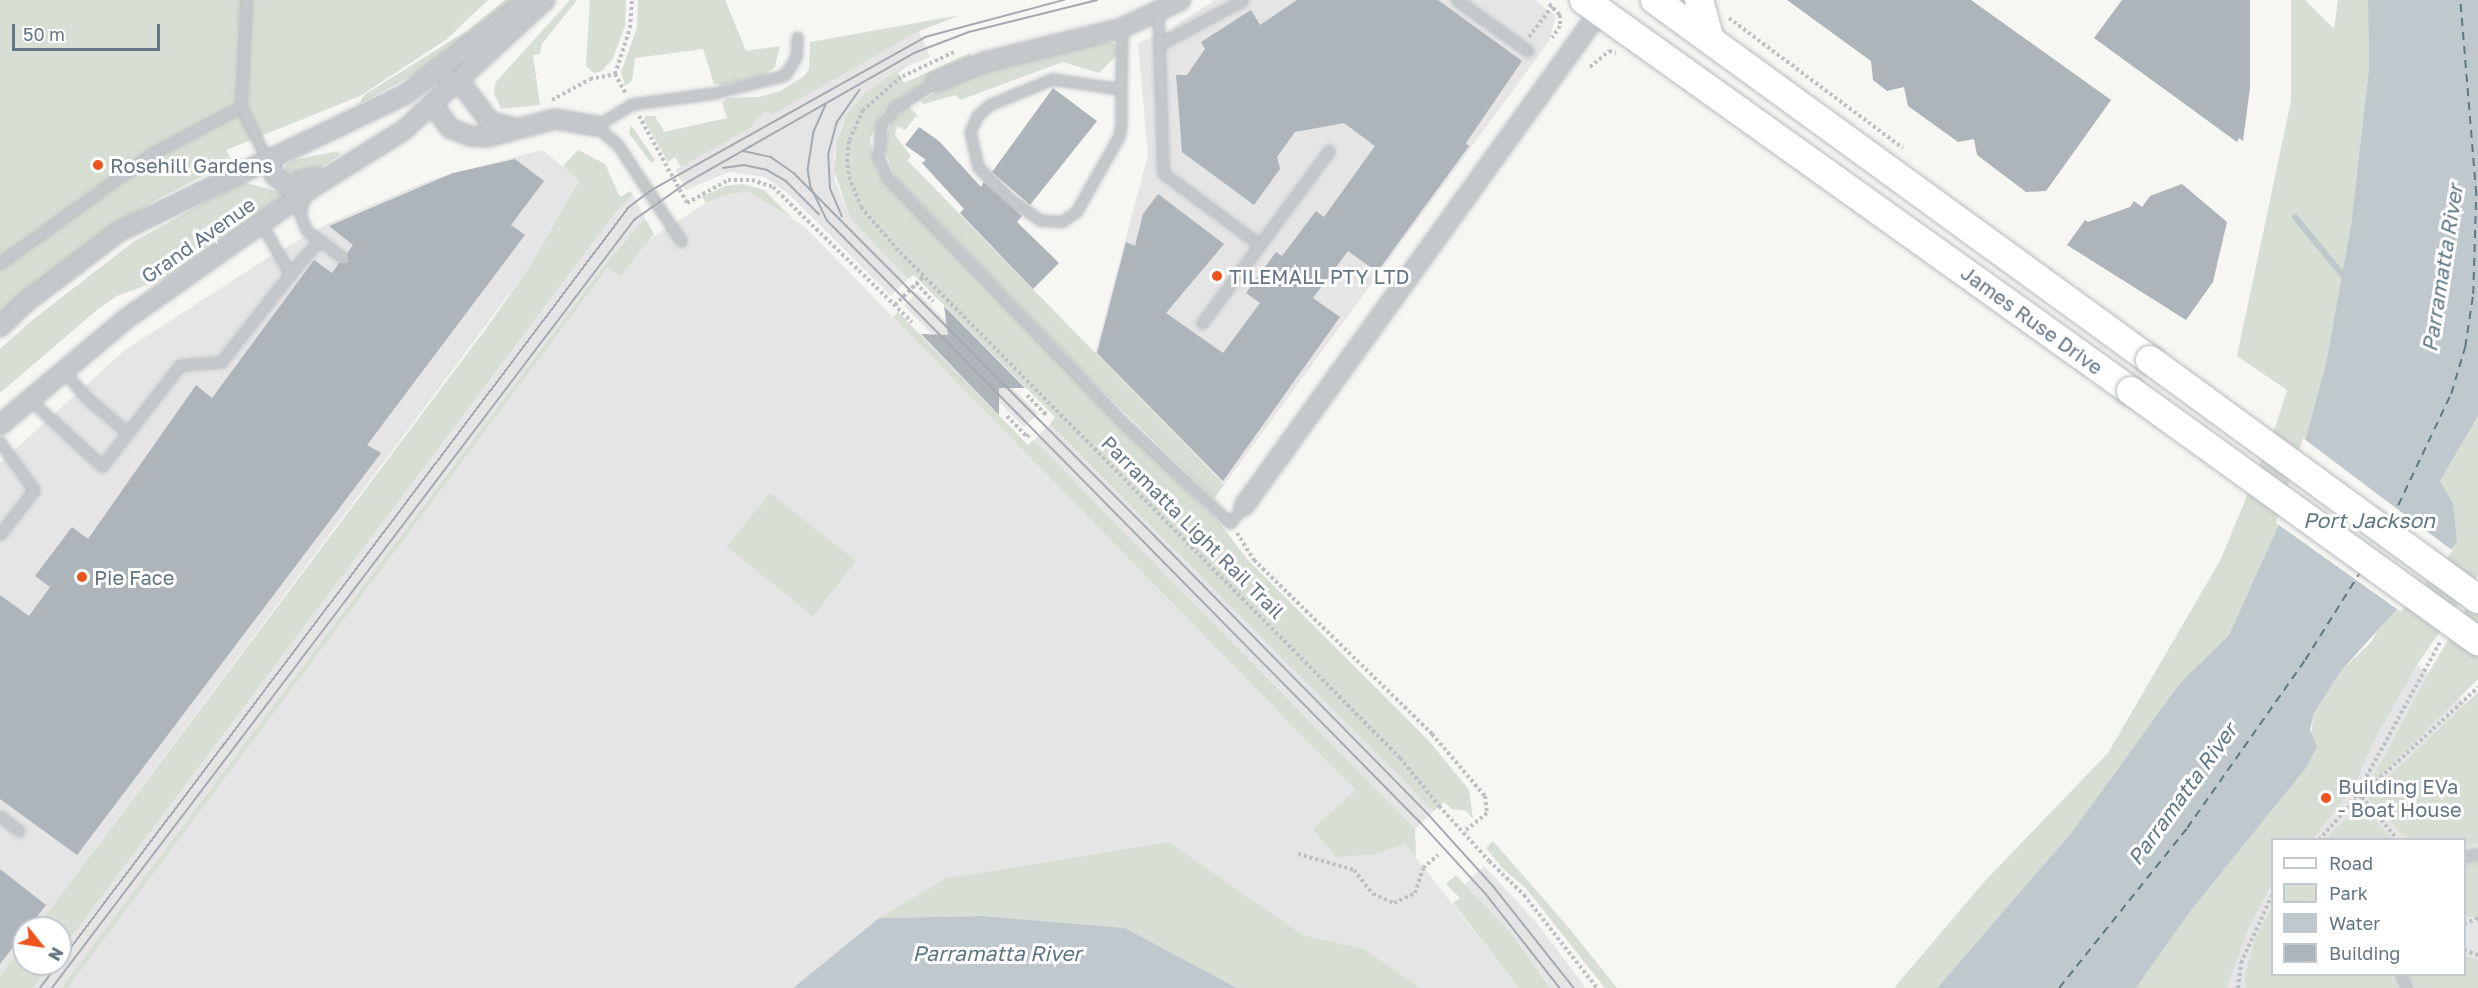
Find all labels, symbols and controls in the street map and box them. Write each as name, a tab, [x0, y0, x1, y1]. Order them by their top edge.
scale bar	[15, 12, 164, 50]
text: 50 m	[23, 23, 65, 45]
place label: Rosehill Gardens	[110, 153, 273, 177]
marker: Rosehill Gardens	[91, 158, 105, 172]
water label: Parramatta River	[2416, 183, 2468, 353]
street label: Grand Avenue	[137, 192, 259, 288]
street label: James Ruse Drive	[1956, 261, 2108, 379]
place label: TILEMALL PTY LTD	[1229, 264, 1410, 288]
marker: TILEMALL PTY LTD	[1210, 269, 1224, 283]
street label: Parramatta Light Rail Trail	[1097, 431, 1289, 623]
water label: Port Jackson	[2303, 507, 2435, 533]
place label: Pie Face	[94, 565, 174, 589]
marker: Pie Face	[75, 570, 89, 584]
water label: Parramatta River	[2122, 718, 2242, 870]
place label: Building EVa - Boat House	[2338, 774, 2462, 821]
marker: Building EVa - Boat House	[2319, 791, 2333, 805]
legend	[2271, 838, 2466, 976]
text: Road	[2329, 852, 2373, 874]
text: Park	[2329, 882, 2368, 904]
text: Water	[2329, 912, 2380, 934]
north arrow	[12, 916, 72, 976]
water label: Parramatta River	[912, 940, 1082, 966]
text: Building	[2329, 942, 2400, 964]
text: N	[44, 944, 68, 964]

